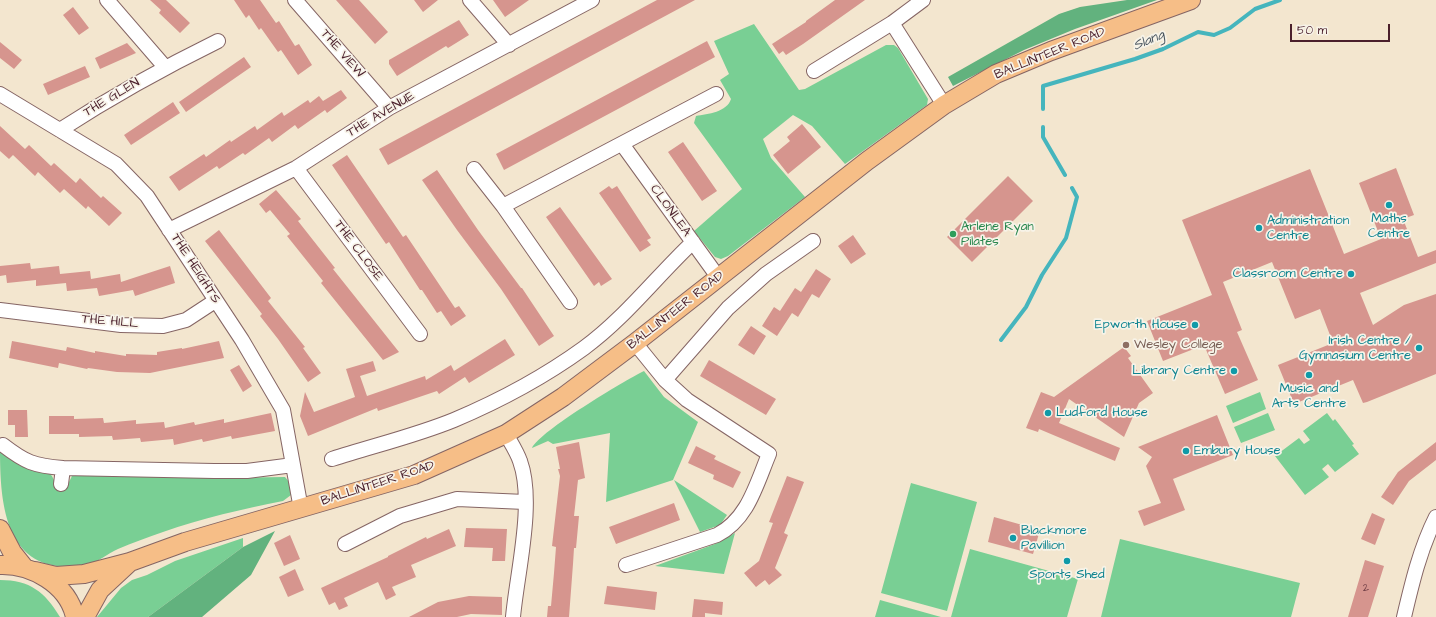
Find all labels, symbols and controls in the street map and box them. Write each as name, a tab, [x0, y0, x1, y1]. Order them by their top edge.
scale bar	[1292, 16, 1392, 42]
text: 50 m	[1297, 22, 1327, 39]
street label: BALLINTEER ROAD	[992, 25, 1108, 83]
street label: THE VIEW	[317, 27, 367, 81]
water label: Slang	[1131, 27, 1167, 55]
street label: THE GLEN	[81, 75, 143, 121]
street label: THE AVENUE	[344, 89, 418, 141]
street label: CLONLEA	[646, 182, 694, 240]
marker: Maths Centre	[1384, 200, 1394, 210]
place label: Maths Centre	[1368, 211, 1410, 242]
place label: Administration Centre	[1267, 213, 1349, 244]
street label: THE CLOSE	[330, 218, 386, 284]
place label: Arlene Ryan Pilates	[961, 219, 1034, 250]
marker: Administration Centre	[1254, 223, 1264, 233]
marker: Arlene Ryan Pilates	[948, 229, 958, 239]
street label: THE HEIGHTS	[167, 231, 223, 307]
place label: Classroom Centre	[1233, 266, 1343, 282]
street label: BALLINTEER ROAD	[625, 268, 727, 354]
marker: Classroom Centre	[1346, 269, 1356, 279]
street label: THE HILL	[81, 312, 139, 332]
place label: Epworth House	[1095, 317, 1187, 333]
marker: Epworth House	[1190, 320, 1200, 330]
place label: Irish Centre / Gymnasium Centre	[1299, 333, 1411, 364]
place label: Wesley College	[1134, 337, 1223, 353]
marker: Wesley College	[1121, 340, 1131, 350]
marker: Irish Centre / Gymnasium Centre	[1414, 343, 1424, 353]
place label: Library Centre	[1132, 363, 1226, 379]
marker: Library Centre	[1229, 366, 1239, 376]
marker: Music and Arts Centre	[1304, 370, 1314, 380]
place label: Music and Arts Centre	[1272, 381, 1346, 412]
place label: Ludford House	[1056, 405, 1148, 421]
marker: Ludford House	[1043, 408, 1053, 418]
place label: Embury House	[1194, 443, 1281, 459]
marker: Embury House	[1181, 446, 1191, 456]
street label: BALLINTEER ROAD	[319, 458, 437, 510]
place label: Blackmore Pavillion	[1021, 523, 1087, 554]
marker: Blackmore Pavillion	[1008, 533, 1018, 543]
marker: Sports Shed	[1062, 556, 1072, 566]
place label: Sports Shed	[1029, 567, 1105, 583]
house number: 2	[1363, 582, 1369, 596]

